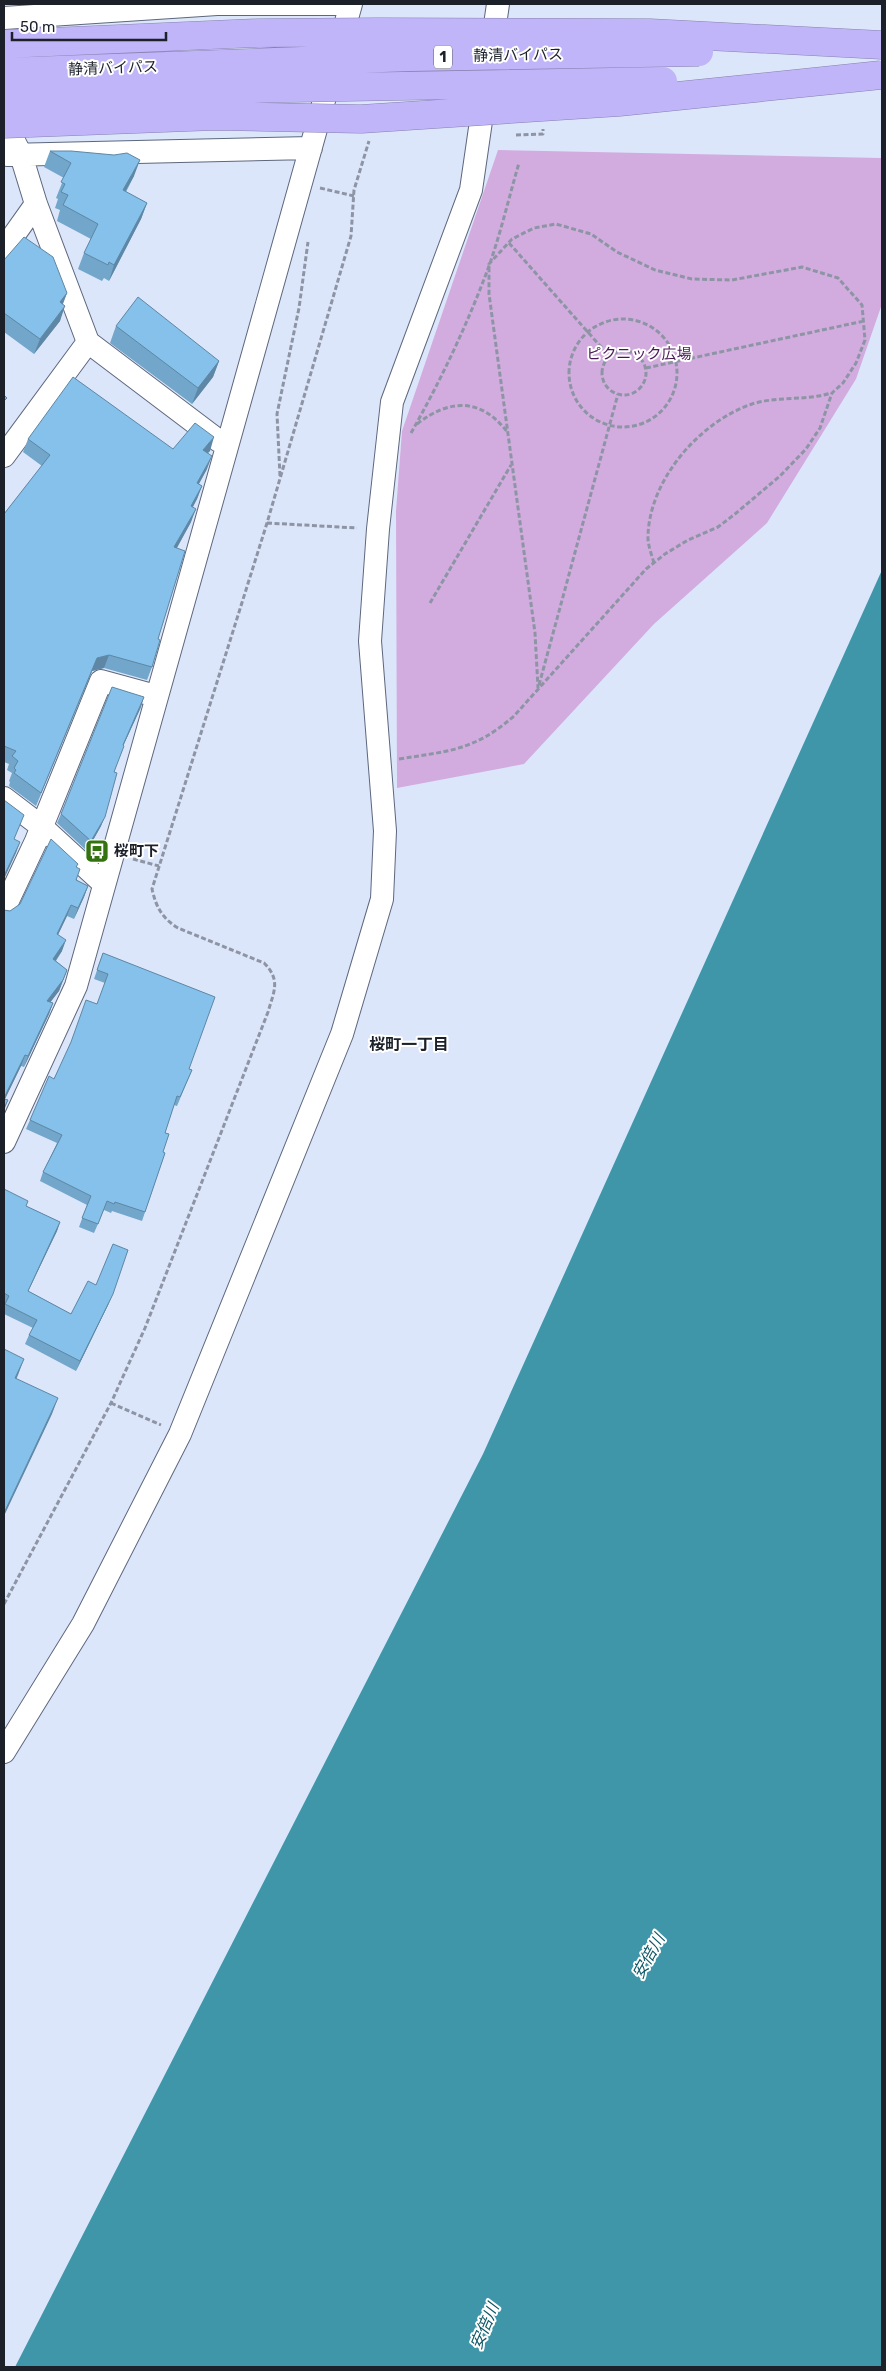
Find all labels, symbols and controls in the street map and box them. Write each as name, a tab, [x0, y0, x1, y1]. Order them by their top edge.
scale bar	[12, 10, 166, 42]
text: 50 m	[20, 18, 55, 36]
street label: 静清バイパス	[473, 45, 563, 65]
road number: 1	[434, 46, 452, 68]
street label: 静清バイパス	[68, 57, 158, 79]
park label: ピクニック広場	[586, 345, 692, 363]
bus stop icon: 桜町下	[84, 838, 110, 864]
place label: 桜町下	[114, 842, 159, 860]
district label: 桜町一丁目	[369, 1035, 449, 1054]
water label: 安倍川	[628, 1929, 669, 1982]
water label: 安倍川	[466, 2299, 503, 2352]

